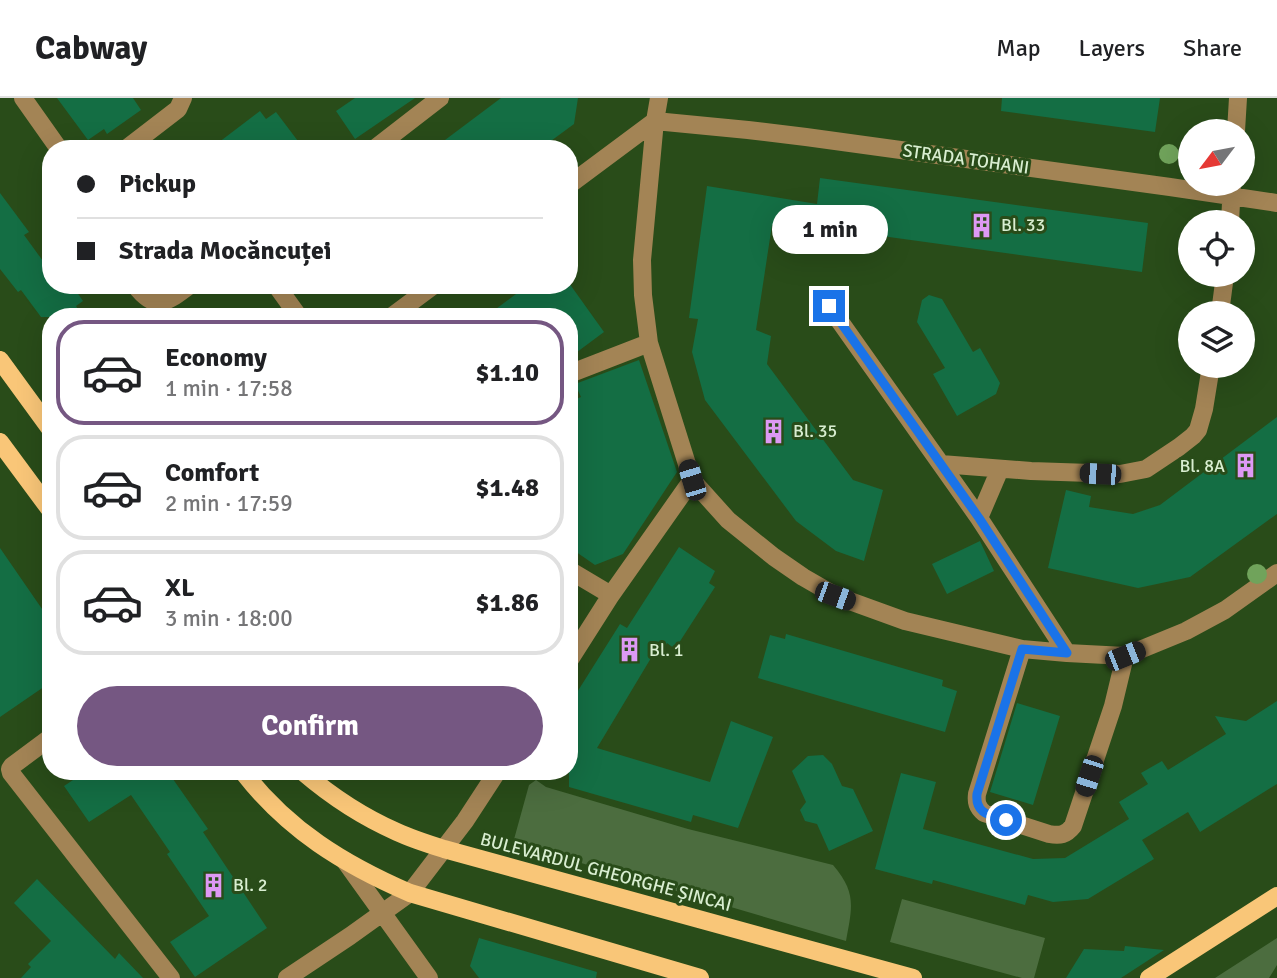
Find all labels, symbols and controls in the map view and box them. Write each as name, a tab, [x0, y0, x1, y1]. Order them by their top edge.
text: Cabway	[35, 28, 147, 69]
text: Map	[996, 33, 1041, 63]
text: Layers	[1079, 33, 1145, 63]
text: Share	[1183, 33, 1242, 63]
north arrow	[1178, 119, 1255, 196]
map controls	[1178, 119, 1255, 378]
street label: STRADA TOHANI	[901, 139, 1031, 179]
text: Pickup	[119, 168, 196, 200]
callout: 1 min	[771, 204, 887, 254]
button: locate	[1178, 210, 1255, 287]
building icon: Bl. 33	[967, 211, 995, 239]
place label: Bl. 33	[1001, 214, 1045, 236]
text: 1 min	[802, 215, 858, 244]
text: Strada Mocăncuței	[119, 235, 332, 267]
route end	[813, 290, 845, 322]
button: layers	[1178, 301, 1255, 378]
icon: car	[81, 341, 144, 404]
text: Economy	[165, 342, 267, 374]
text: $1.10	[475, 357, 539, 389]
text: 1 min · 17:58	[165, 374, 293, 403]
building icon: Bl. 35	[759, 417, 787, 445]
place label: Bl. 35	[793, 420, 837, 442]
building icon: Bl. 8A	[1231, 452, 1259, 480]
place label: Bl. 8A	[1179, 455, 1225, 477]
icon: car	[81, 456, 144, 519]
text: Comfort	[165, 457, 259, 489]
car	[676, 457, 709, 503]
car	[1079, 462, 1122, 486]
text: $1.48	[475, 472, 539, 504]
text: 2 min · 17:59	[165, 489, 293, 518]
icon: car	[81, 571, 144, 634]
text: XL	[165, 572, 195, 604]
car	[812, 579, 859, 613]
text: $1.86	[475, 587, 539, 619]
text: 3 min · 18:00	[165, 604, 293, 633]
building icon: Bl. 1	[615, 636, 643, 664]
car	[1102, 638, 1149, 674]
place label: Bl. 1	[649, 639, 684, 661]
button: Confirm	[77, 686, 543, 766]
car	[1073, 753, 1106, 799]
route start	[990, 804, 1022, 836]
street label: BULEVARDUL GHEORGHE ȘINCAI	[478, 828, 734, 916]
building icon: Bl. 2	[199, 871, 227, 899]
place label: Bl. 2	[233, 874, 268, 896]

